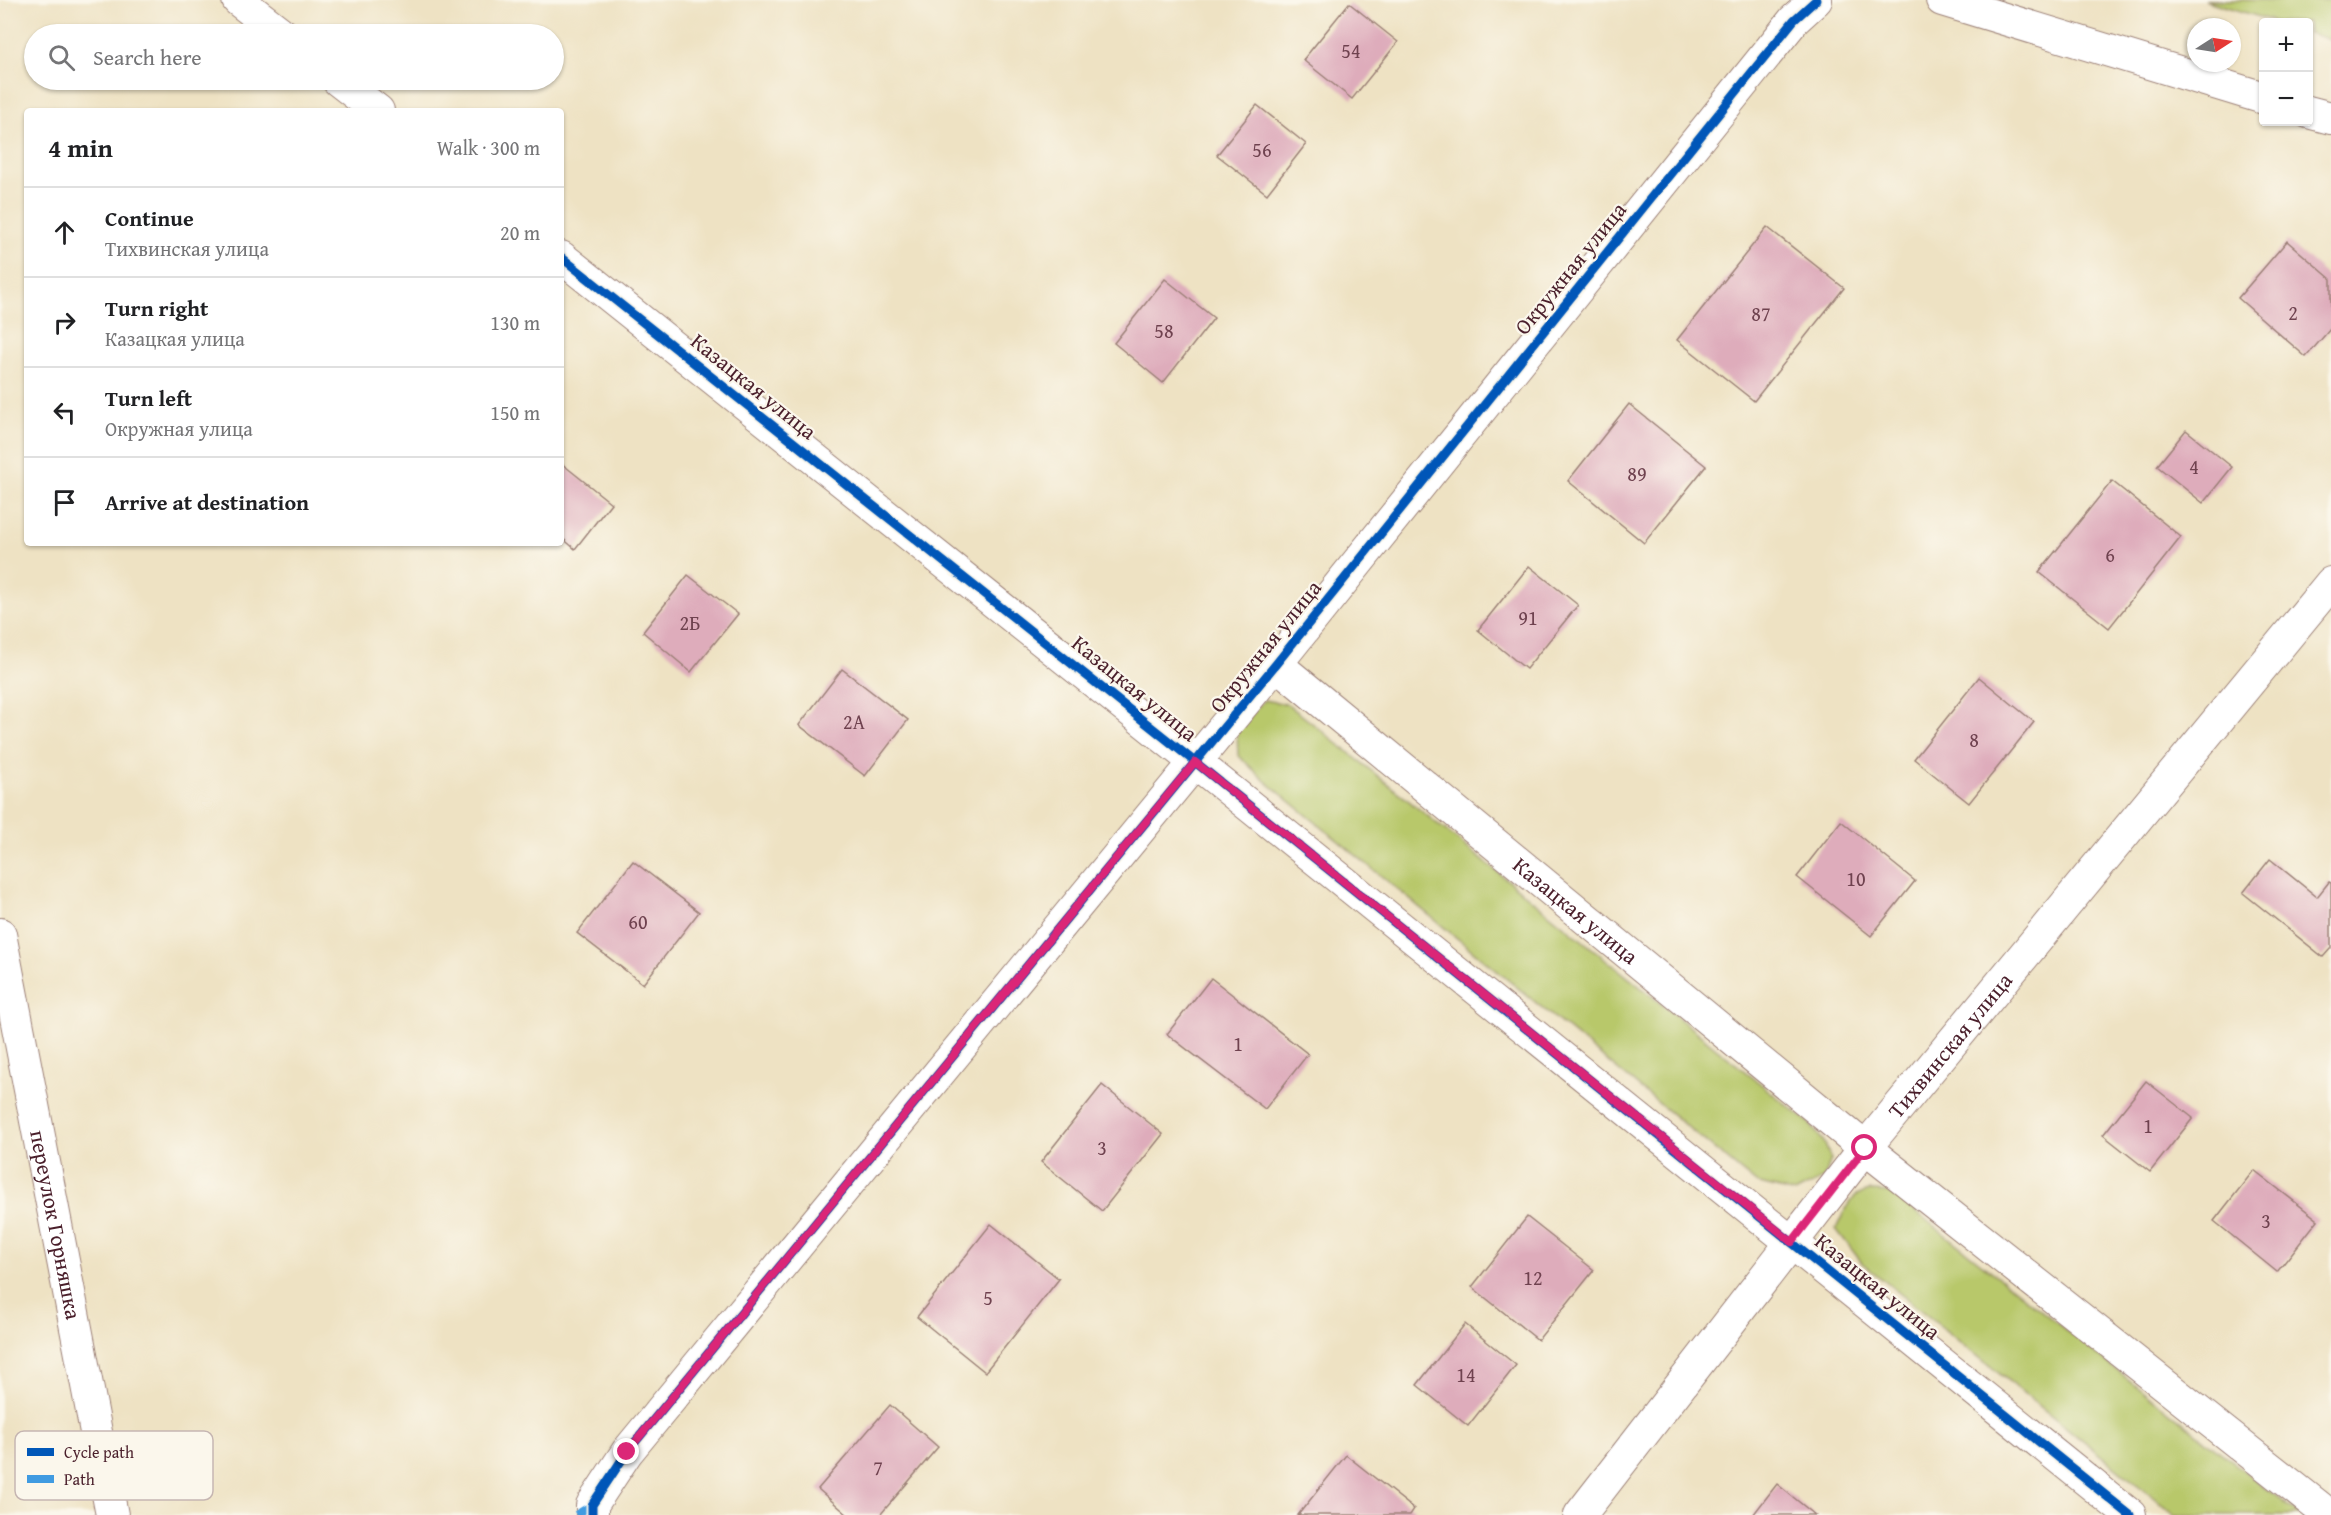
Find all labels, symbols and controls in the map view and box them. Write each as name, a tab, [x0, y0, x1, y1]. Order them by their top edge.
north arrow	[2187, 18, 2241, 72]
map controls	[2259, 18, 2313, 126]
button: +	[2259, 18, 2313, 72]
search box	[24, 24, 564, 90]
house number: 54	[1341, 36, 1361, 65]
icon: search	[45, 41, 78, 74]
text: Search here	[93, 41, 202, 73]
button: −	[2259, 72, 2313, 126]
text: 4 min	[48, 128, 113, 167]
text: Walk · 300 m	[437, 133, 540, 162]
house number: 56	[1252, 135, 1272, 164]
street label: Окружная улица	[1506, 194, 1634, 341]
text: Continue	[105, 202, 194, 234]
icon: ahead	[48, 216, 81, 249]
text: 20 m	[500, 218, 540, 247]
text: Тихвинская улица	[105, 234, 269, 263]
text: Turn right	[105, 292, 208, 324]
house number: 2	[2288, 298, 2298, 327]
house number: 87	[1751, 299, 1771, 328]
icon: right	[48, 306, 81, 339]
text: 130 m	[490, 308, 540, 337]
house number: 58	[1154, 316, 1174, 345]
text: Казацкая улица	[105, 324, 245, 353]
street label: Казацкая улица	[684, 325, 824, 447]
text: Turn left	[105, 382, 192, 414]
icon: left	[48, 396, 81, 429]
text: 150 m	[490, 398, 540, 427]
text: Окружная улица	[105, 414, 253, 443]
house number: 4	[2189, 452, 2199, 481]
house number: 89	[1627, 459, 1647, 488]
icon: arrive	[48, 486, 81, 519]
text: Arrive at destination	[105, 486, 309, 518]
house number: 6	[2105, 540, 2115, 569]
street label: Окружная улица	[1201, 572, 1329, 719]
house number: 91	[1518, 603, 1538, 632]
house number: 2Б	[680, 608, 700, 637]
street label: Казацкая улица	[1065, 627, 1205, 749]
house number: 2А	[843, 707, 865, 736]
house number: 8	[1969, 725, 1979, 754]
street label: Казацкая улица	[1506, 849, 1646, 972]
house number: 10	[1846, 864, 1866, 893]
house number: 60	[628, 907, 648, 936]
street label: Тихвинская улица	[1880, 965, 2020, 1125]
house number: 1	[1233, 1029, 1243, 1058]
house number: 1	[2143, 1111, 2153, 1140]
street label: переулок Горняшка	[22, 1127, 90, 1323]
house number: 3	[1097, 1133, 1107, 1162]
route start	[1851, 1134, 1877, 1160]
house number: 3	[2261, 1206, 2271, 1235]
street label: Казацкая улица	[1808, 1225, 1948, 1347]
house number: 12	[1523, 1263, 1543, 1292]
house number: 5	[983, 1283, 993, 1312]
house number: 14	[1456, 1360, 1476, 1389]
legend	[15, 1431, 213, 1500]
route end	[613, 1438, 639, 1464]
text: Cycle path	[64, 1440, 134, 1464]
house number: 7	[873, 1453, 883, 1482]
text: Path	[64, 1467, 95, 1491]

